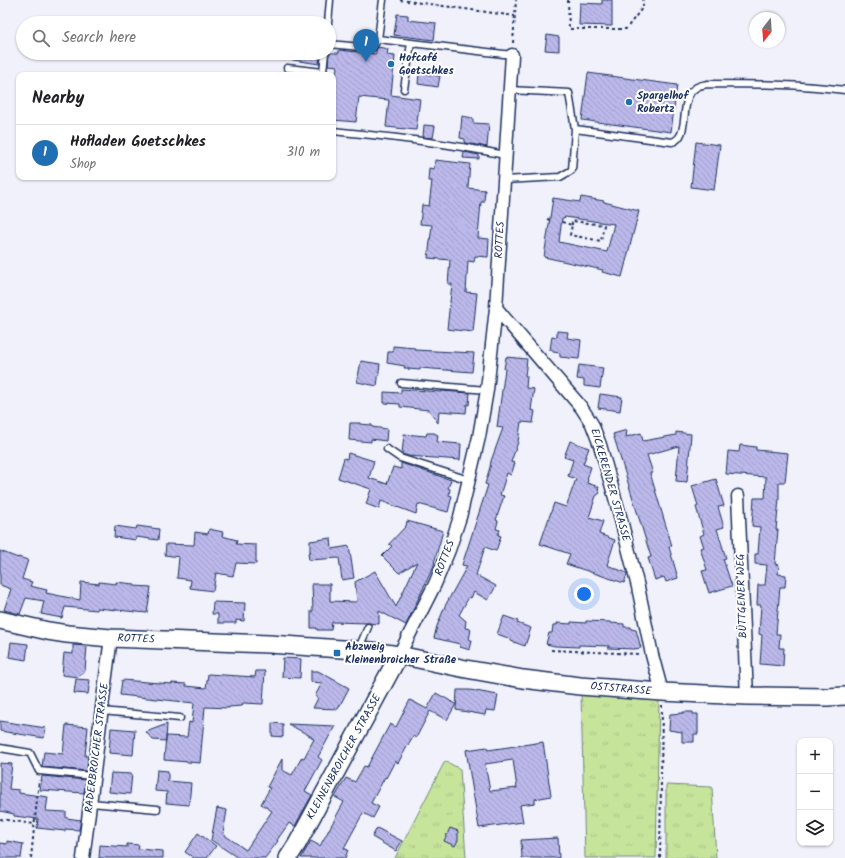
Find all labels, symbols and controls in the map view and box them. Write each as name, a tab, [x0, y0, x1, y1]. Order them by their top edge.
north arrow	[749, 12, 785, 48]
search box	[16, 16, 336, 60]
text: Search here	[62, 26, 136, 50]
icon: search	[30, 27, 52, 49]
pin: 1	[353, 29, 379, 62]
place label: Hofcafé Goetschkes	[399, 49, 454, 80]
marker: Hofcafé Goetschkes	[386, 59, 396, 69]
text: Nearby	[32, 85, 84, 112]
place label: Spargelhof Robertz	[637, 87, 689, 118]
marker: Spargelhof Robertz	[624, 97, 634, 107]
text: Hofladen Goetschkes	[70, 130, 206, 154]
text: 1	[43, 142, 47, 163]
text: 310 m	[286, 142, 320, 163]
text: Shop	[70, 154, 96, 175]
street label: ROTTES	[490, 221, 510, 259]
street label: EICKERENDER STRASSE	[585, 426, 635, 544]
street label: ROTTES	[430, 537, 460, 579]
street label: BÜTTGENER WEG	[732, 553, 752, 639]
your location	[574, 584, 594, 604]
street label: ROTTES	[117, 629, 155, 649]
place label: Abzweig Kleinenbroicher Straße	[345, 638, 457, 669]
marker: Abzweig Kleinenbroicher Straße	[332, 648, 342, 658]
street label: OSTSTRASSE	[590, 677, 653, 701]
street label: RADERBROICHER STRASSE	[80, 681, 114, 814]
street label: KLEINENBROICHER STRASSE	[302, 690, 386, 823]
map controls	[797, 738, 833, 846]
button: +	[797, 738, 833, 774]
button: −	[797, 774, 833, 810]
button: layers	[797, 810, 833, 846]

